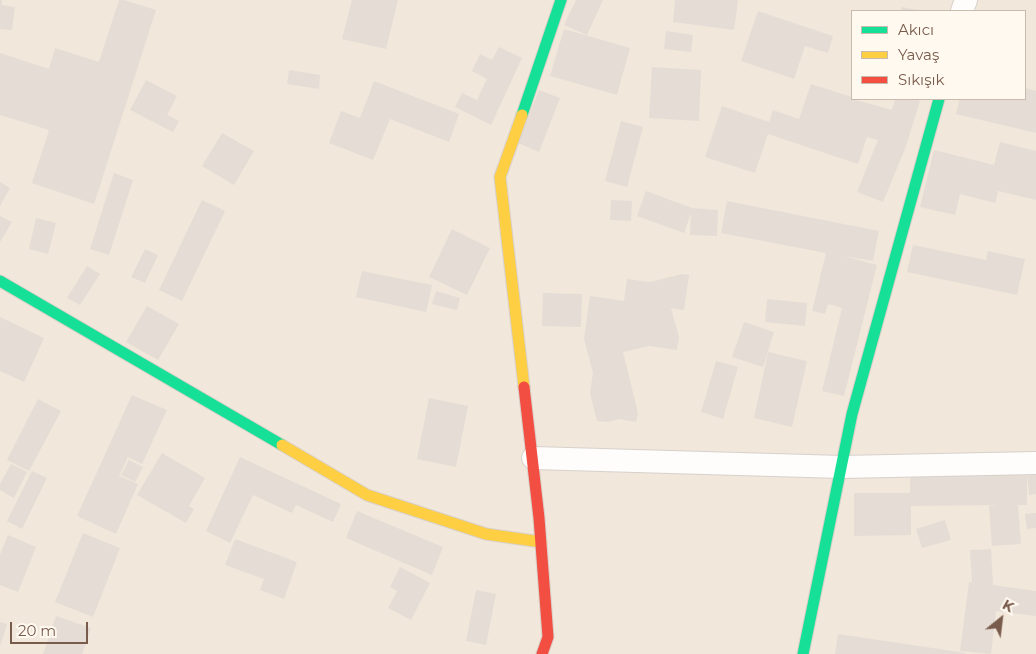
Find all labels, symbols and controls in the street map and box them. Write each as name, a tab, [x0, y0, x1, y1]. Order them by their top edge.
legend	[851, 10, 1026, 100]
text: Akıcı	[898, 20, 934, 39]
text: Yavaş	[898, 45, 939, 64]
text: Sıkışık	[898, 70, 944, 89]
north arrow	[976, 594, 1026, 644]
text: K	[999, 595, 1017, 616]
scale bar	[12, 612, 90, 644]
text: 20 m	[18, 621, 56, 640]

